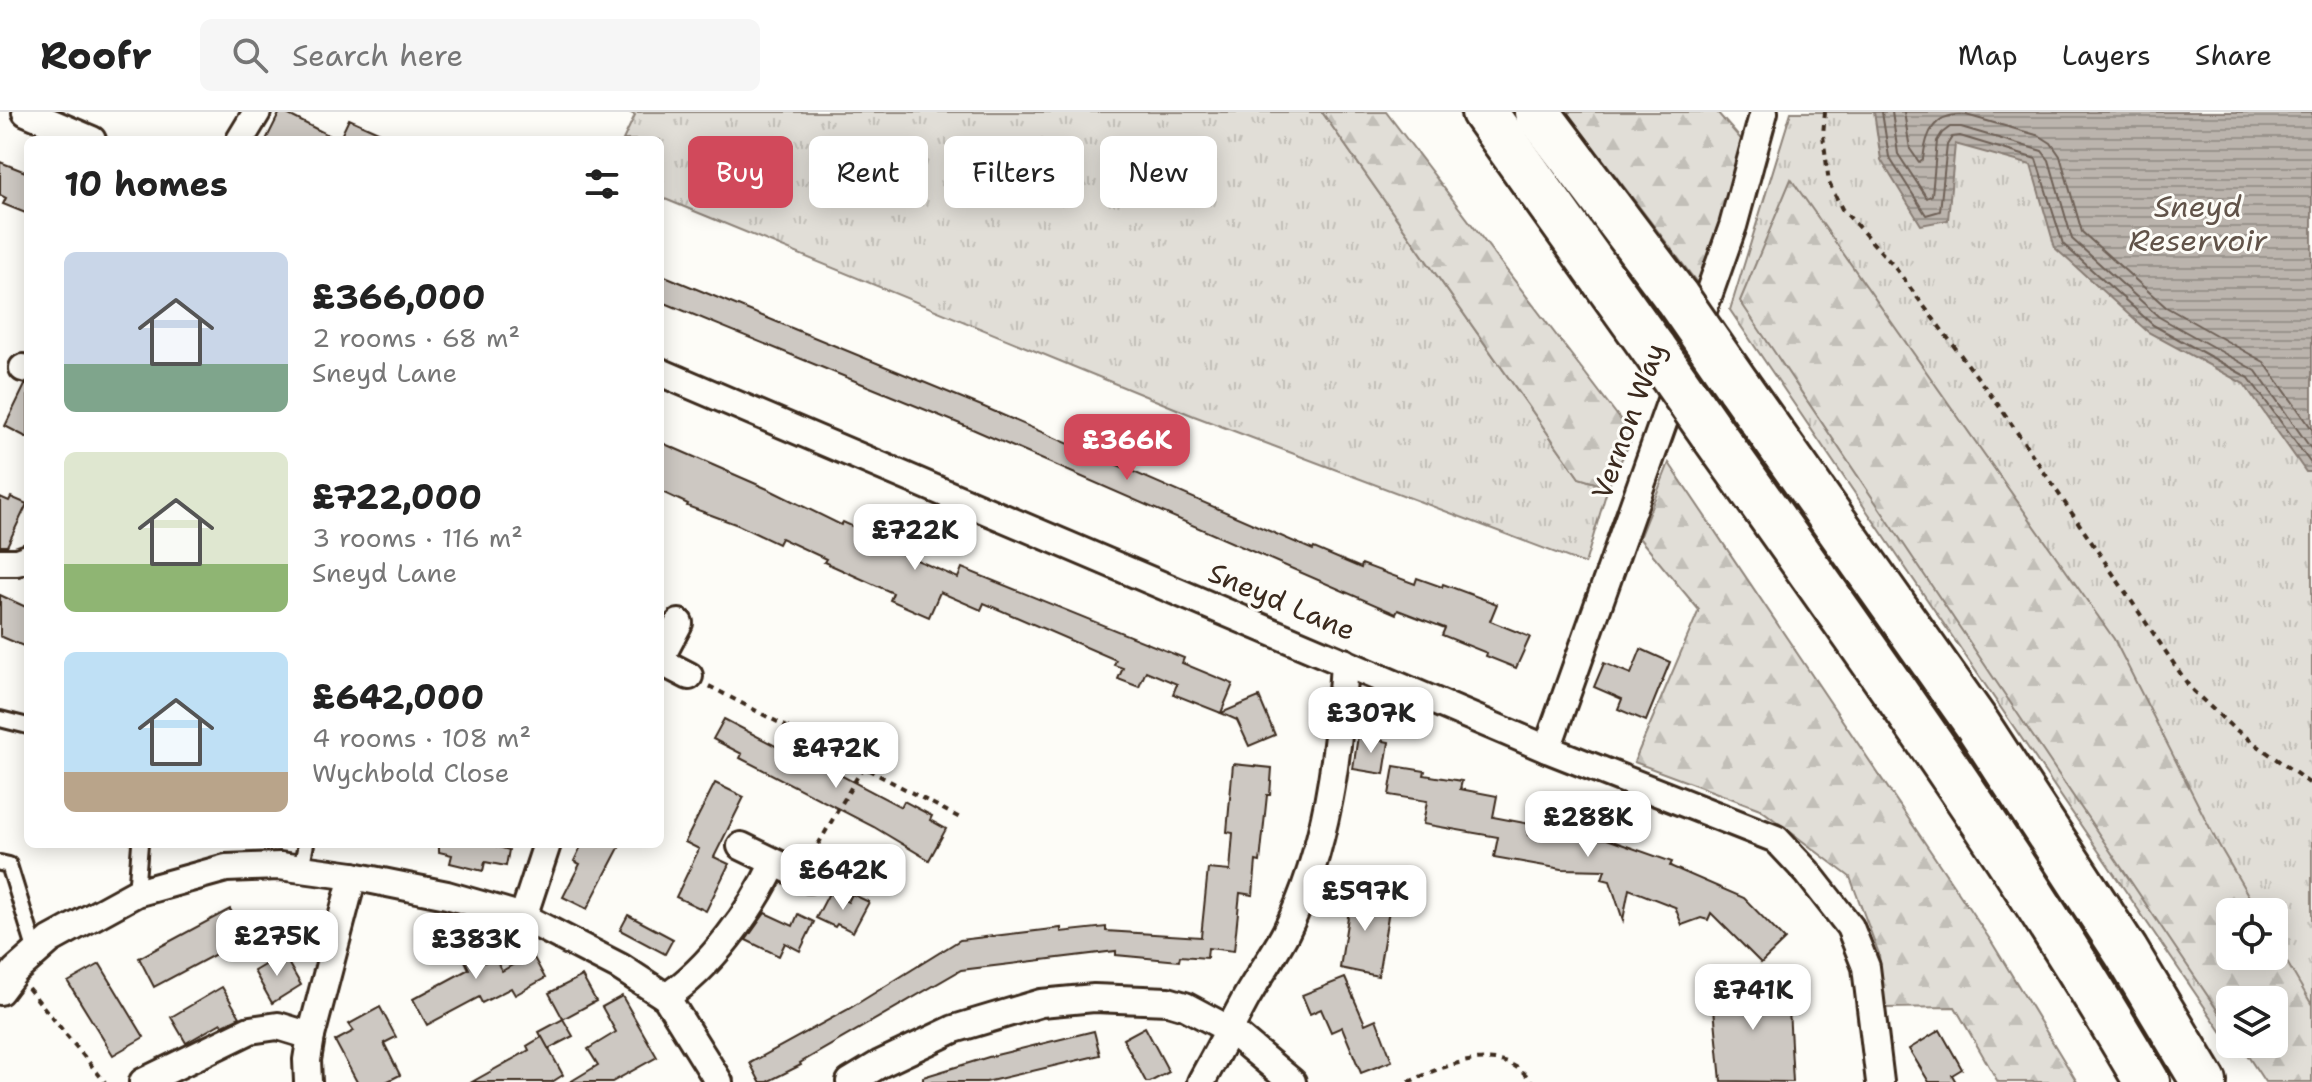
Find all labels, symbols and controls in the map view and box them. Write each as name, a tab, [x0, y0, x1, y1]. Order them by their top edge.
search box	[200, 19, 760, 91]
text: Roofr	[40, 30, 152, 81]
icon: search	[228, 33, 272, 77]
text: Search here	[292, 35, 463, 76]
text: Map	[1958, 36, 2018, 74]
text: Layers	[2062, 36, 2151, 74]
text: Share	[2195, 36, 2272, 74]
chip: Buy	[688, 136, 793, 208]
chip: Rent	[809, 136, 928, 208]
chip: Filters	[944, 136, 1084, 208]
chip: New	[1100, 136, 1217, 208]
text: 10 homes	[64, 161, 228, 207]
icon: filters	[580, 162, 624, 206]
water label: Sneyd Reservoir	[2128, 186, 2268, 261]
text: £366,000	[312, 274, 485, 320]
icon: home	[128, 284, 224, 380]
text: 2 rooms · 68 m²	[312, 320, 520, 355]
street label: Vernon Way	[1582, 338, 1674, 504]
text: Sneyd Lane	[312, 355, 457, 390]
pin: £366K	[1071, 414, 1183, 482]
text: £366K	[1082, 422, 1172, 457]
text: £722,000	[312, 474, 482, 520]
icon: home	[128, 484, 224, 580]
pin: £722K	[859, 504, 971, 572]
text: £722K	[872, 512, 958, 547]
text: 3 rooms · 116 m²	[312, 520, 523, 555]
street label: Sneyd Lane	[1203, 553, 1361, 649]
text: Sneyd Lane	[312, 555, 457, 590]
text: £642,000	[312, 674, 484, 720]
icon: home	[128, 684, 224, 780]
pin: £307K	[1315, 687, 1427, 755]
text: £307K	[1326, 695, 1416, 730]
text: 4 rooms · 108 m²	[312, 720, 531, 755]
pin: £472K	[780, 722, 892, 790]
text: £472K	[792, 730, 880, 765]
text: Wychbold Close	[312, 755, 509, 790]
pin: £288K	[1532, 791, 1644, 859]
text: £288K	[1543, 799, 1633, 834]
pin: £642K	[787, 844, 899, 912]
text: £642K	[799, 852, 887, 887]
pin: £597K	[1309, 865, 1421, 933]
text: £597K	[1321, 873, 1409, 908]
map controls	[2216, 898, 2288, 1058]
button: locate	[2216, 898, 2288, 970]
pin: £275K	[221, 910, 333, 978]
pin: £383K	[420, 913, 532, 981]
text: £275K	[234, 918, 320, 953]
text: £383K	[431, 921, 521, 956]
pin: £741K	[1697, 964, 1809, 1032]
text: £741K	[1713, 972, 1793, 1007]
button: layers	[2216, 986, 2288, 1058]

